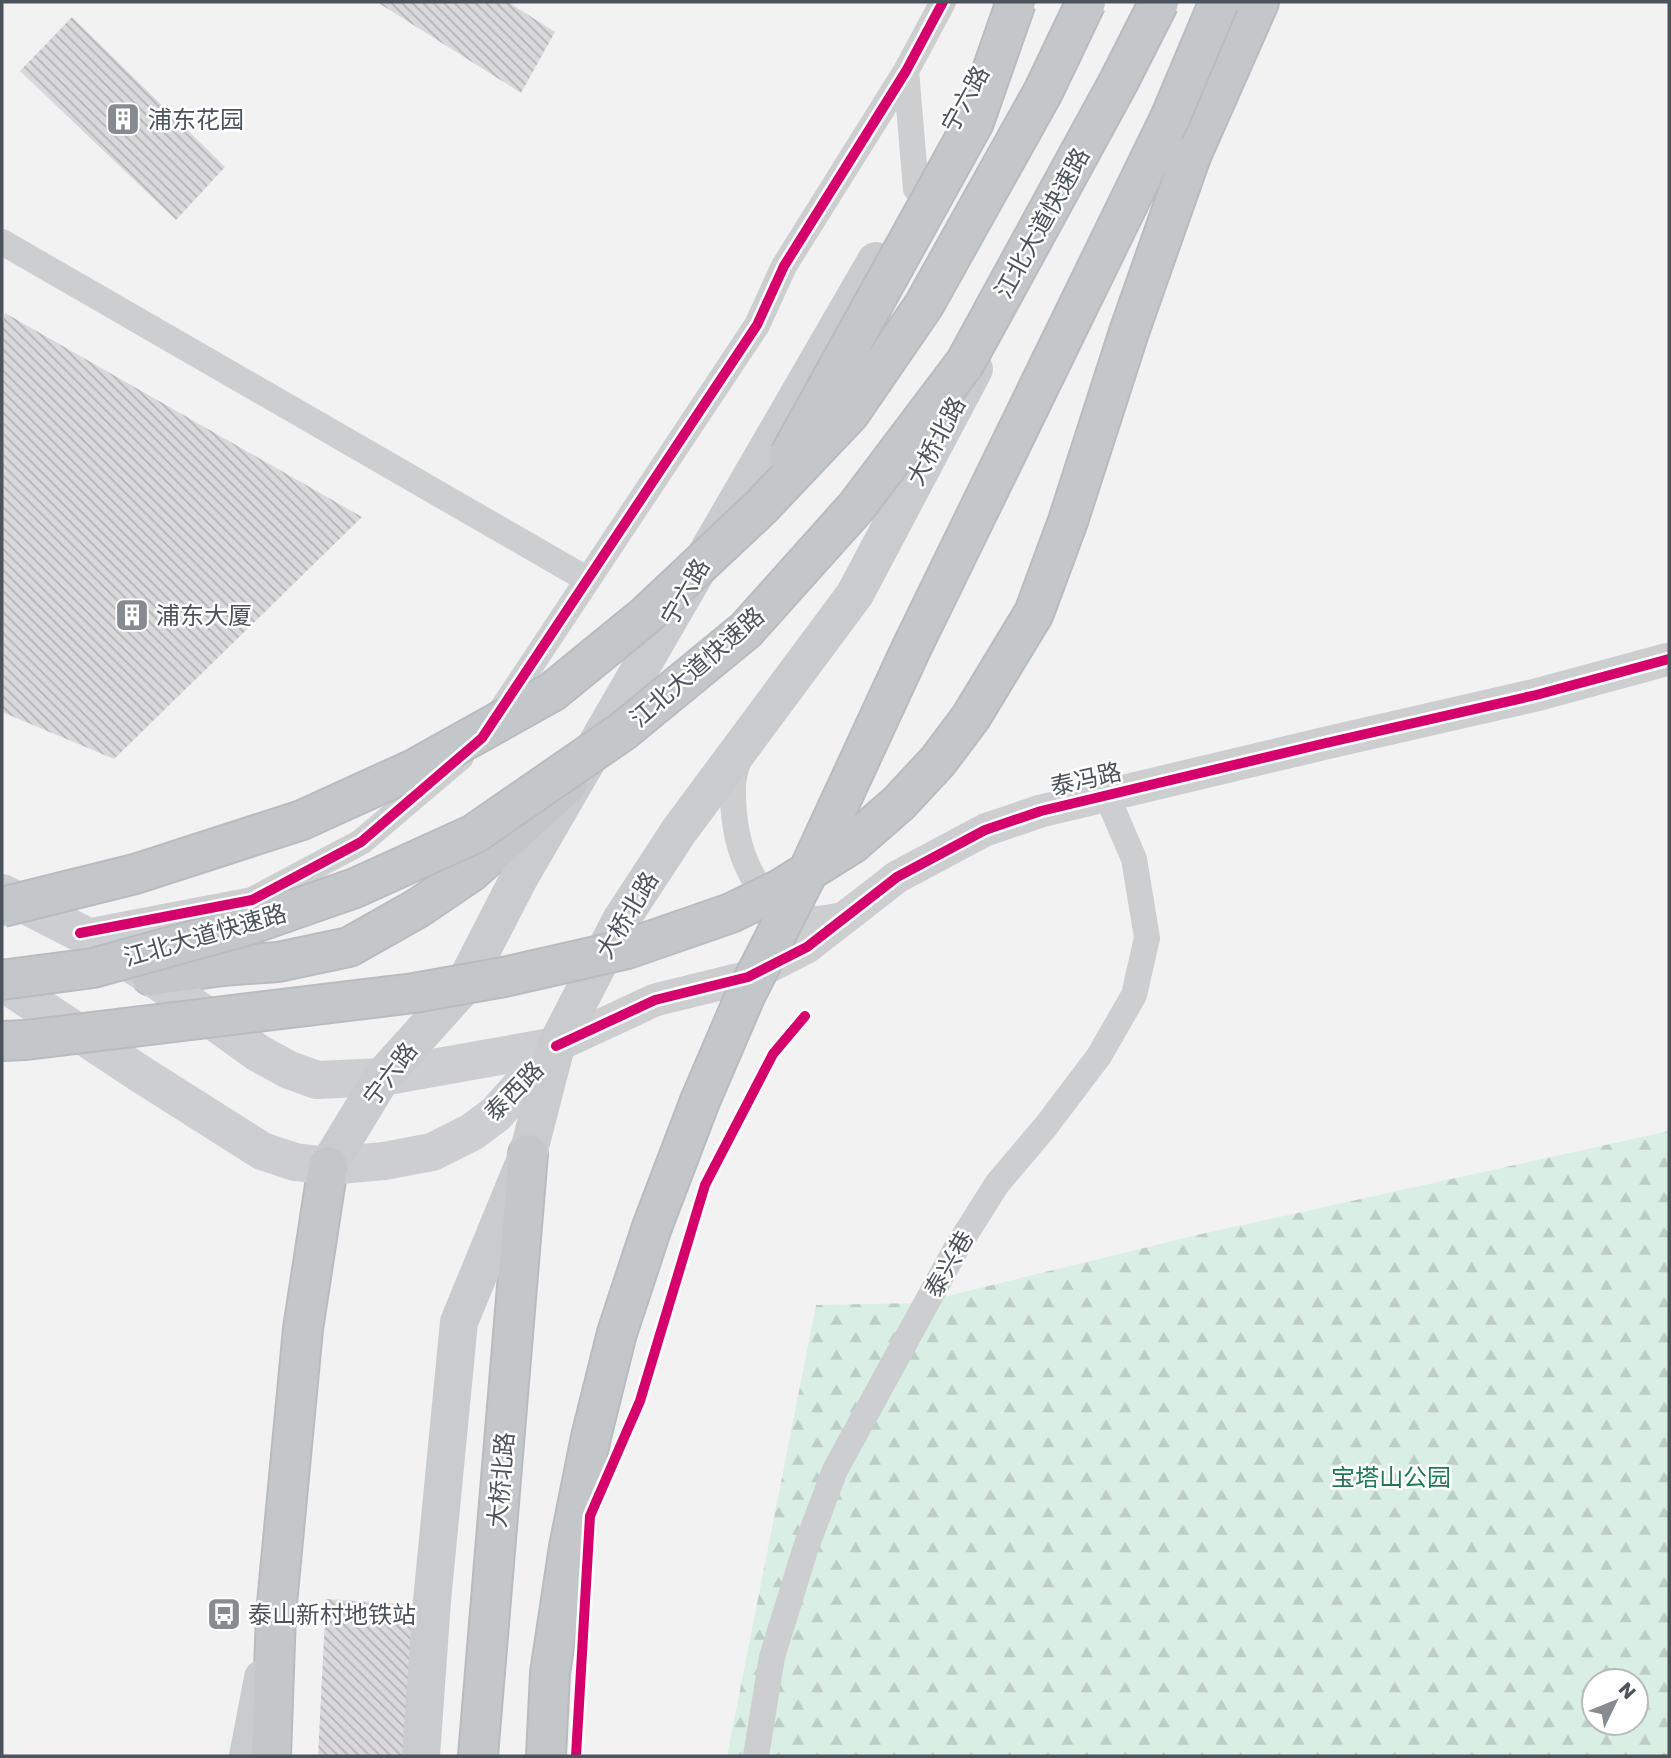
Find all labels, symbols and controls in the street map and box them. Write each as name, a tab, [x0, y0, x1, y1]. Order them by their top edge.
street label: 宁六路	[933, 60, 997, 138]
building icon: 浦东花园	[104, 100, 142, 138]
place label: 浦东花园	[148, 103, 244, 136]
street label: 江北大道快速路	[987, 142, 1097, 304]
street label: 大桥北路	[899, 391, 973, 491]
street label: 宁六路	[653, 553, 717, 631]
building icon: 浦东大厦	[113, 596, 151, 634]
place label: 浦东大厦	[156, 599, 252, 632]
street label: 江北大道快速路	[623, 599, 771, 735]
street label: 泰冯路	[1047, 755, 1125, 803]
street label: 大桥北路	[588, 865, 666, 965]
street label: 江北大道快速路	[120, 896, 290, 974]
street label: 宁六路	[355, 1035, 425, 1113]
street label: 泰西路	[477, 1054, 551, 1128]
street label: 泰兴巷	[917, 1225, 981, 1303]
street label: 大桥北路	[480, 1431, 522, 1529]
park label: 宝塔山公园	[1331, 1461, 1451, 1494]
bus stop icon: 泰山新村地铁站	[205, 1595, 243, 1633]
place label: 泰山新村地铁站	[248, 1598, 416, 1631]
north arrow	[1580, 1667, 1650, 1737]
text: N	[1612, 1676, 1642, 1705]

